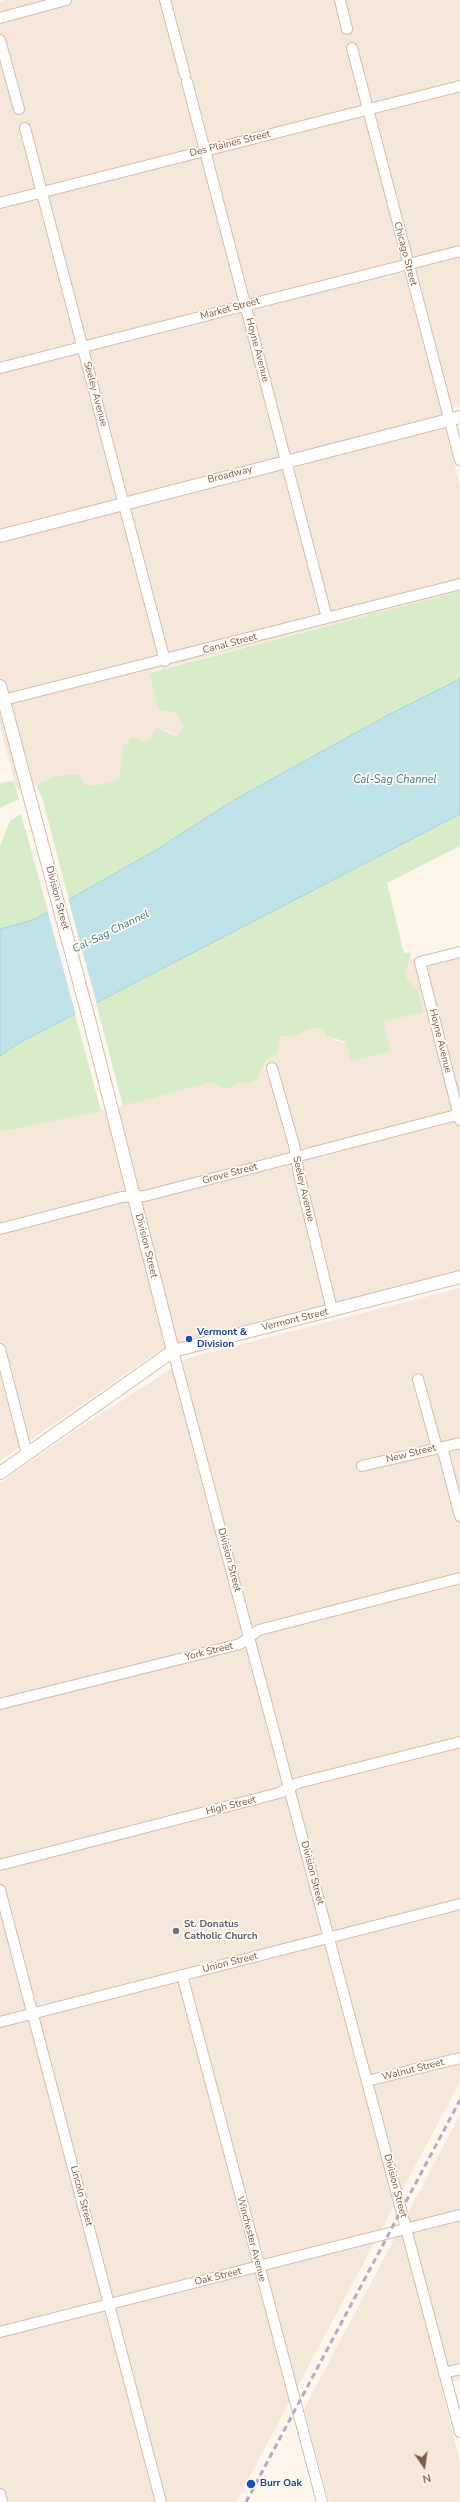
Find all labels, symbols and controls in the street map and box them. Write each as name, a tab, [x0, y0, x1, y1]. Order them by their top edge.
street label: Des Plaines Street	[188, 128, 272, 160]
street label: Chicago Street	[391, 221, 419, 287]
street label: Market Street	[199, 295, 261, 323]
street label: Hoyne Avenue	[243, 317, 271, 383]
street label: Seeley Avenue	[81, 360, 109, 428]
street label: Broadway	[206, 464, 254, 486]
street label: Canal Street	[202, 631, 258, 657]
water label: Cal-Sag Channel	[353, 773, 437, 787]
street label: Division Street	[43, 865, 71, 931]
water label: Cal-Sag Channel	[71, 908, 151, 956]
street label: Hoyne Avenue	[426, 1008, 454, 1074]
street label: Seeley Avenue	[290, 1155, 316, 1223]
street label: Grove Street	[201, 1161, 259, 1187]
street label: Division Street	[132, 1213, 160, 1279]
street label: Vermont Street	[260, 1306, 330, 1334]
place label: Vermont & Division	[197, 1327, 247, 1350]
marker: Vermont & Division	[184, 1334, 194, 1344]
street label: New Street	[385, 1442, 437, 1466]
street label: Division Street	[215, 1527, 243, 1593]
street label: York Street	[184, 1640, 234, 1664]
street label: High Street	[205, 1794, 257, 1818]
street label: Division Street	[298, 1840, 326, 1906]
place label: St. Donatus Catholic Church	[184, 1919, 258, 1942]
marker: St. Donatus Catholic Church	[171, 1926, 181, 1936]
street label: Union Street	[201, 1950, 259, 1976]
street label: Walnut Street	[381, 2057, 445, 2083]
street label: Division Street	[381, 2153, 409, 2219]
street label: Lincoln Street	[67, 2164, 95, 2228]
street label: Winchester Avenue	[234, 2195, 268, 2283]
street label: Oak Street	[193, 2265, 243, 2289]
north arrow	[404, 2446, 444, 2486]
text: N	[421, 2470, 433, 2486]
marker: Burr Oak	[245, 2478, 257, 2490]
place label: Burr Oak	[260, 2478, 302, 2490]

